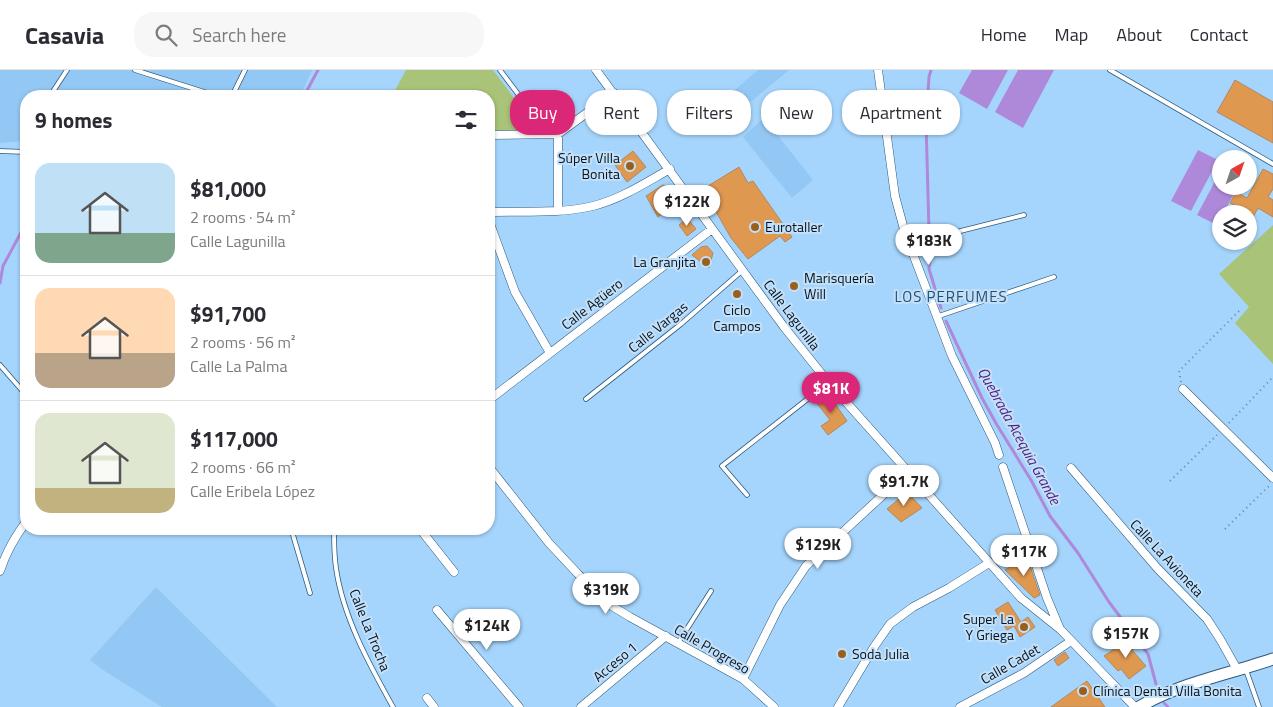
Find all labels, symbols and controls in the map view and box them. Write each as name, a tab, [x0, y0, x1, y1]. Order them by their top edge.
search box	[134, 12, 484, 57]
text: Casavia	[25, 17, 104, 53]
text: Search here	[192, 20, 286, 49]
icon: search	[152, 21, 180, 49]
text: Home	[981, 21, 1027, 48]
text: Map	[1055, 21, 1088, 48]
text: About	[1116, 21, 1162, 48]
text: Contact	[1190, 21, 1248, 48]
chip: Buy	[510, 90, 575, 135]
chip: Rent	[585, 90, 657, 135]
chip: Filters	[667, 90, 751, 135]
chip: New	[761, 90, 832, 135]
chip: Apartment	[842, 90, 960, 135]
text: 9 homes	[35, 104, 112, 136]
icon: filters	[452, 106, 480, 134]
place label: Súper Villa Bonita	[558, 147, 620, 184]
north arrow	[1212, 150, 1258, 195]
map controls	[1212, 150, 1257, 250]
marker: Súper Villa Bonita	[624, 160, 636, 172]
text: $81,000	[190, 173, 266, 205]
icon: home	[75, 183, 135, 243]
pin: $122K	[652, 184, 722, 227]
text: $122K	[664, 189, 710, 213]
text: 2 rooms · 54 m²	[190, 205, 295, 229]
button: layers	[1212, 205, 1257, 250]
place label: Eurotaller	[765, 216, 823, 237]
marker: Eurotaller	[749, 221, 761, 233]
pin: $183K	[894, 224, 964, 266]
text: $183K	[906, 228, 952, 252]
text: Calle Lagunilla	[190, 229, 286, 253]
place label: La Granjita	[633, 251, 696, 272]
marker: La Granjita	[700, 256, 712, 268]
place label: Marisquería Will	[804, 267, 874, 304]
street label: Calle Agüero	[556, 273, 627, 334]
street label: Calle Lagunilla	[759, 275, 826, 354]
marker: Marisquería Will	[788, 280, 800, 292]
district label: LOS PERFUMES	[894, 285, 1008, 308]
marker: Ciclo Campos	[731, 288, 743, 300]
street label: Calle Vargas	[623, 296, 692, 357]
text: $91,700	[190, 298, 266, 330]
place label: Ciclo Campos	[713, 299, 761, 336]
icon: home	[75, 308, 135, 368]
text: 2 rooms · 56 m²	[190, 330, 295, 354]
text: Calle La Palma	[190, 354, 287, 378]
water label: Quebrada Acequia Grande	[972, 363, 1067, 510]
pin: $81K	[801, 372, 861, 414]
text: $81K	[813, 376, 849, 400]
text: $117,000	[190, 423, 278, 455]
icon: home	[75, 433, 135, 493]
text: 2 rooms · 66 m²	[190, 455, 295, 479]
pin: $91.7K	[863, 464, 945, 507]
text: $91.7K	[879, 469, 929, 493]
text: Calle Eribela López	[190, 479, 315, 503]
street label: Calle La Avioneta	[1126, 514, 1209, 601]
pin: $129K	[783, 528, 853, 570]
text: $129K	[795, 532, 841, 556]
pin: $117K	[989, 534, 1059, 577]
text: $117K	[1001, 539, 1047, 563]
pin: $319K	[571, 572, 641, 615]
text: $319K	[583, 577, 629, 601]
street label: Calle La Trocha	[344, 586, 396, 674]
pin: $124K	[452, 608, 522, 651]
place label: Super La Y Griega	[963, 608, 1014, 645]
text: $124K	[464, 613, 510, 637]
pin: $157K	[1091, 616, 1161, 659]
street label: Calle Progreso	[670, 618, 754, 679]
marker: Super La Y Griega	[1018, 621, 1030, 633]
text: $157K	[1103, 621, 1149, 645]
street label: Acceso 1	[588, 637, 641, 686]
street label: Calle Cadet	[976, 638, 1043, 689]
place label: Soda Julia	[852, 643, 909, 664]
marker: Soda Julia	[836, 648, 848, 660]
place label: Clínica Dental Villa Bonita	[1093, 680, 1242, 701]
marker: Clínica Dental Villa Bonita	[1077, 685, 1089, 697]

